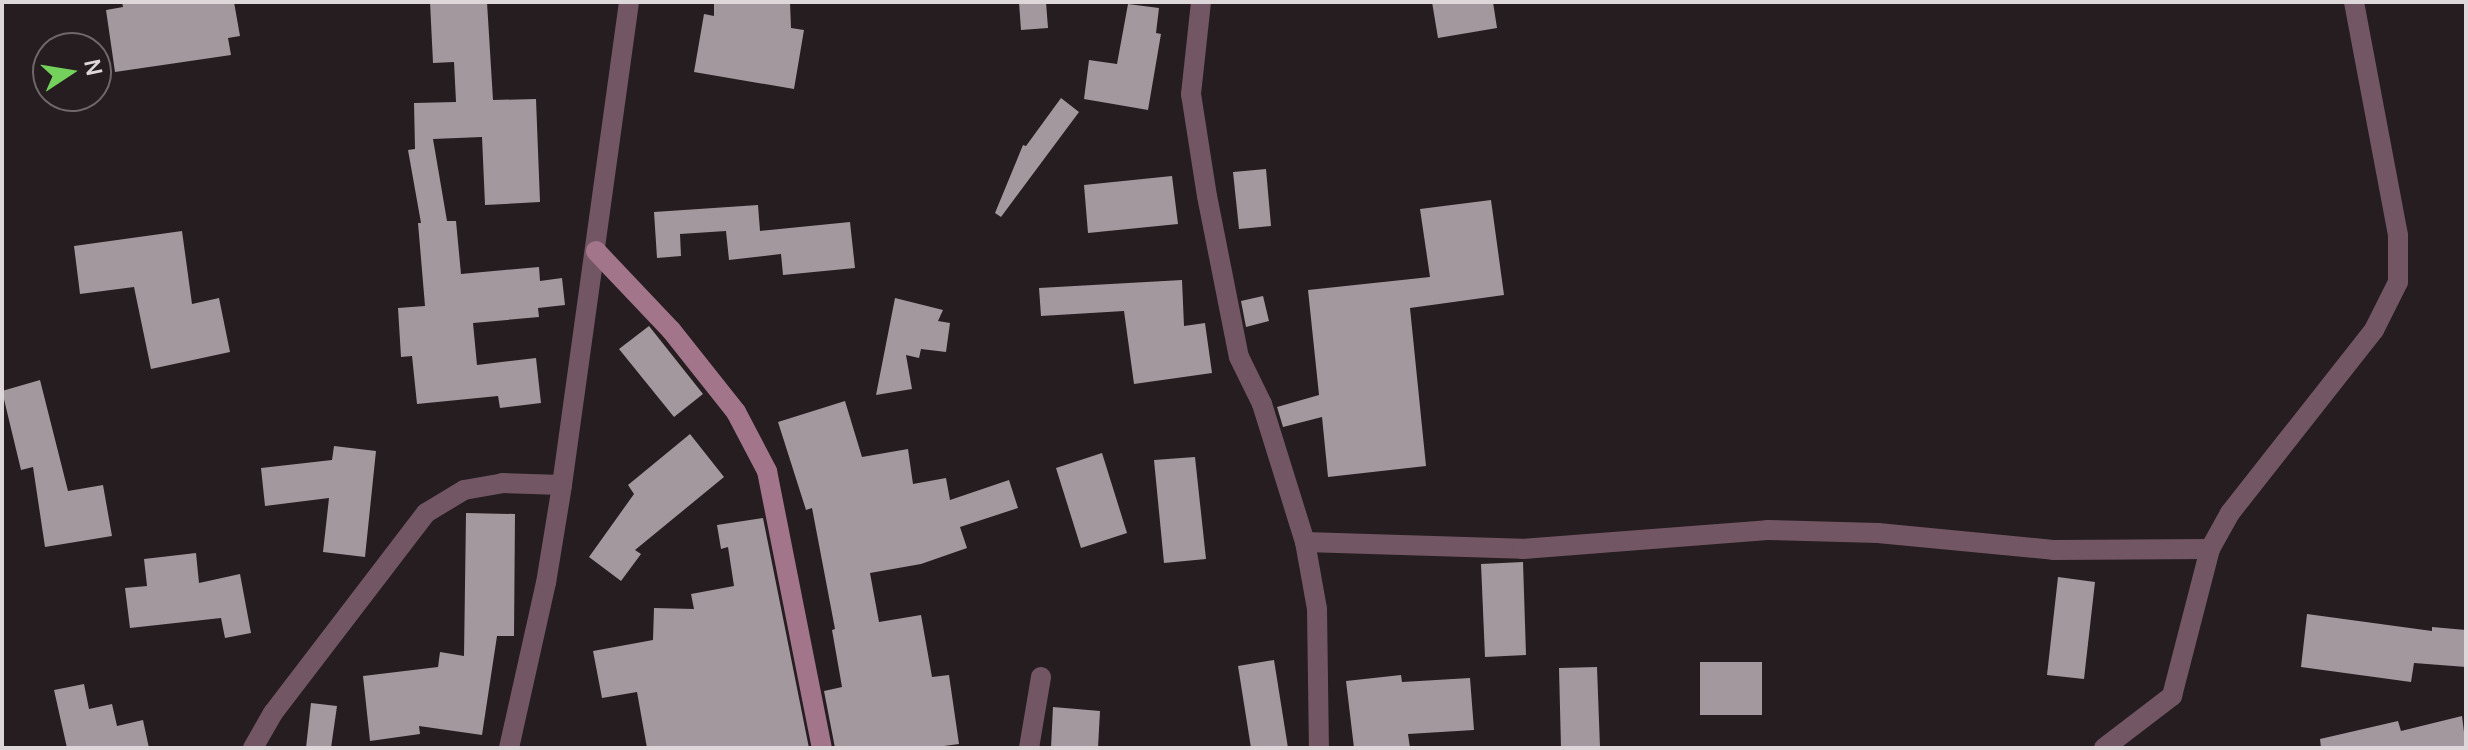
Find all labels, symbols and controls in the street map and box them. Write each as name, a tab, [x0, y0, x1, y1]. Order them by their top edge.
north arrow	[32, 32, 112, 112]
text: N	[77, 57, 110, 78]

